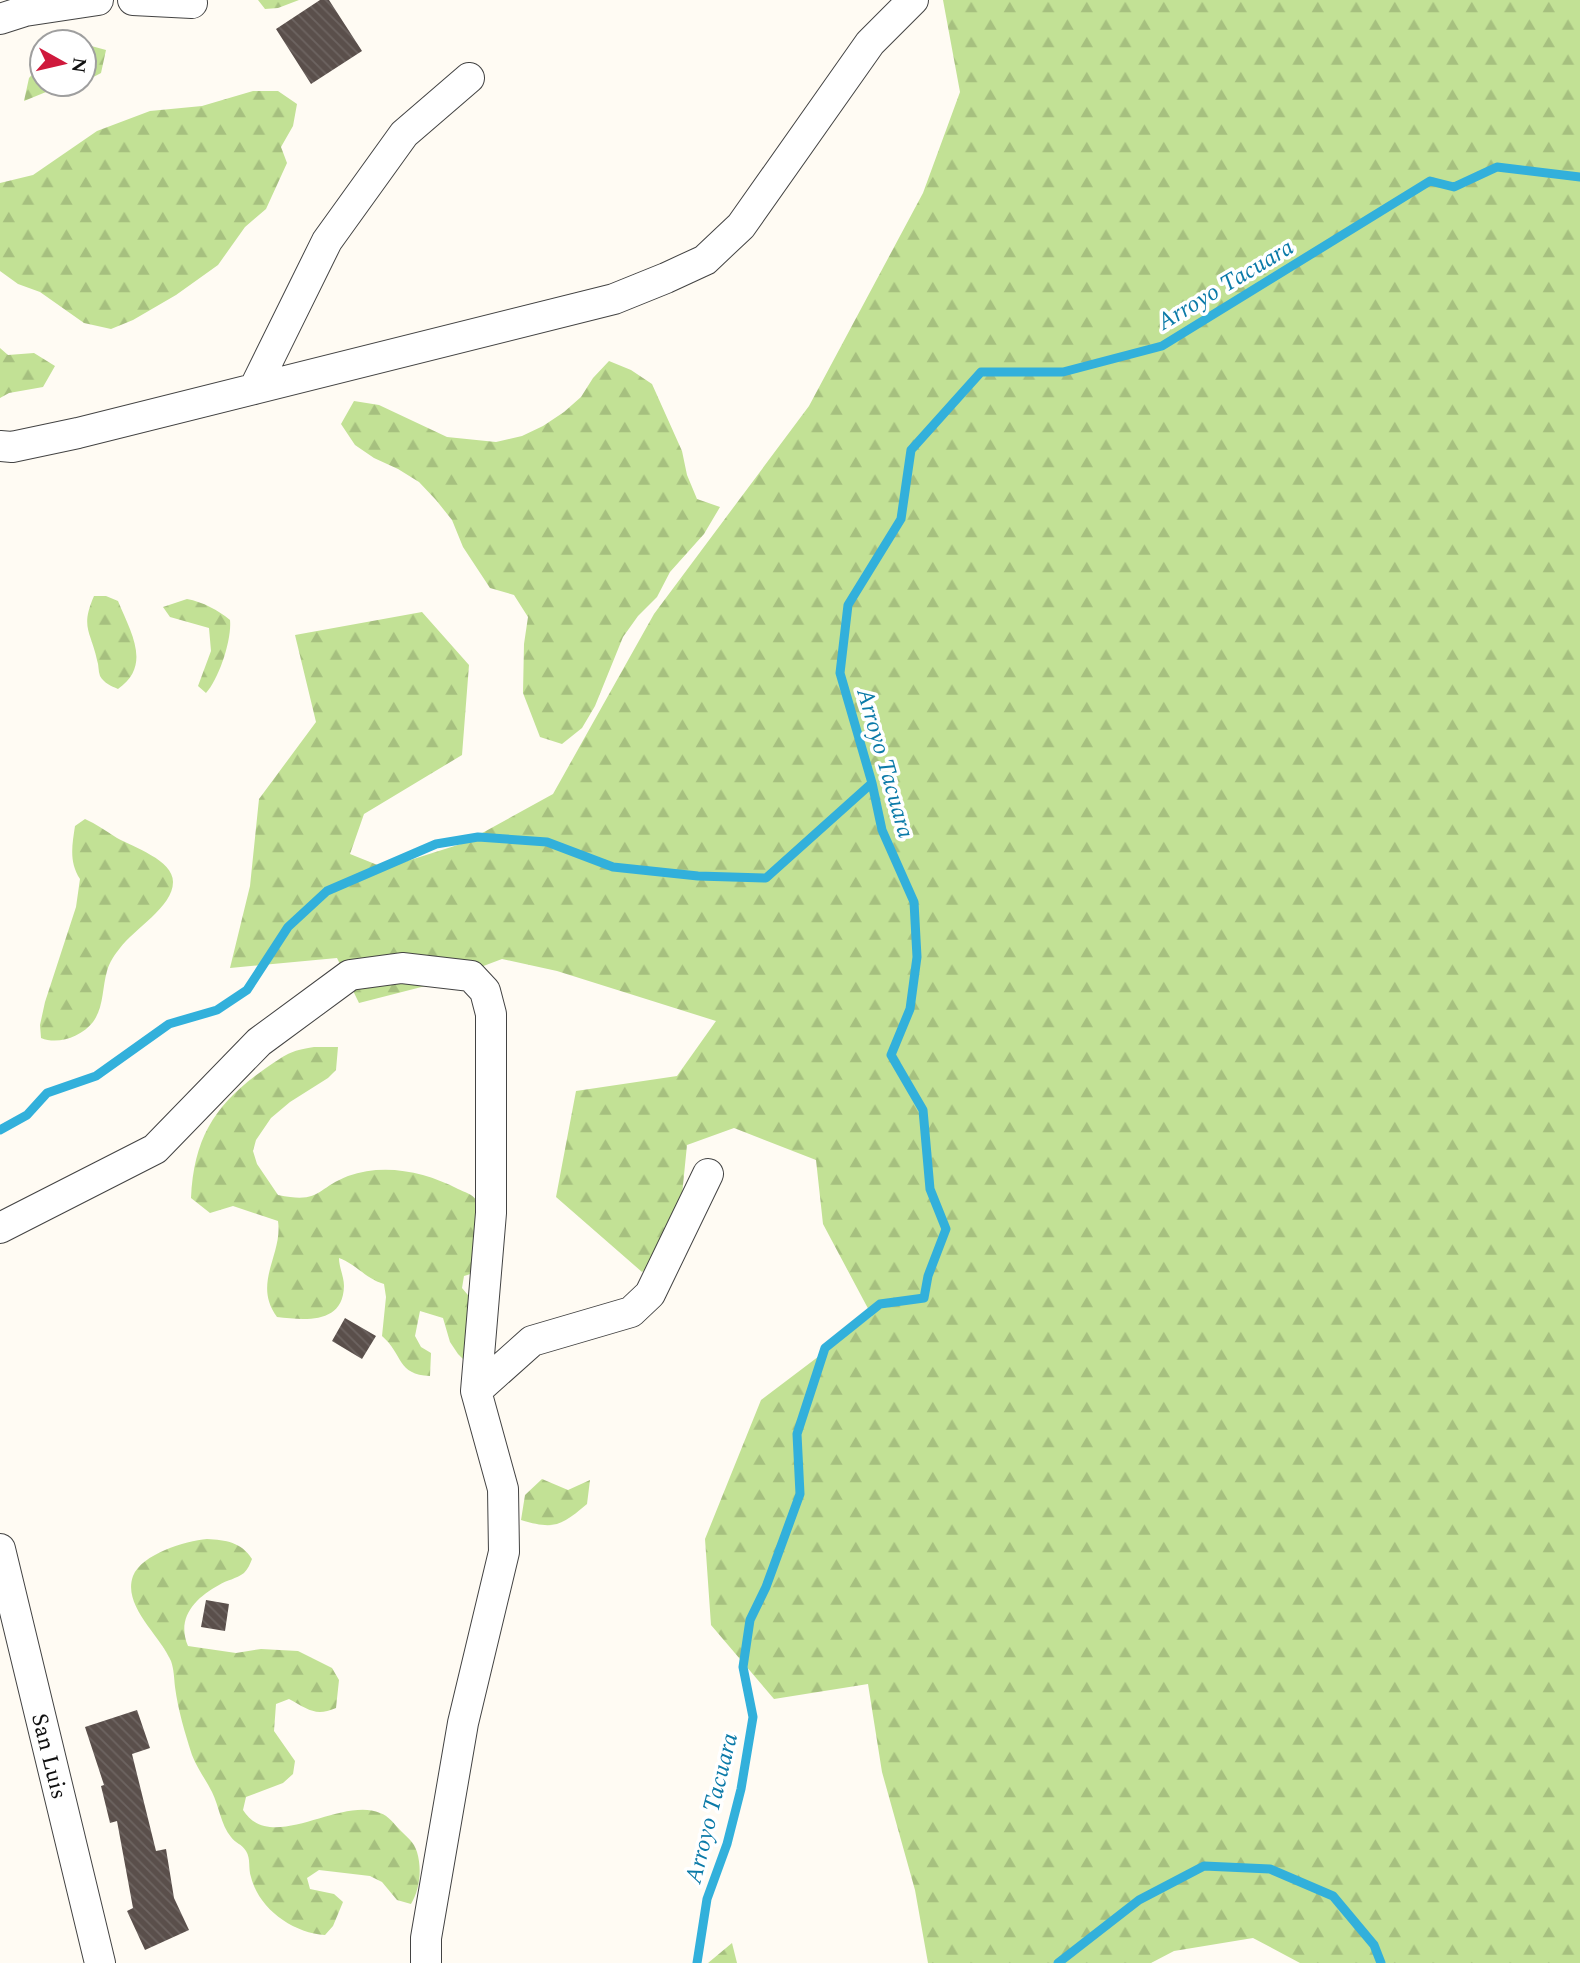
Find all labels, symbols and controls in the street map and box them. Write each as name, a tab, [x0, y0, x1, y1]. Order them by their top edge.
north arrow	[28, 28, 98, 98]
text: N	[63, 55, 94, 75]
water label: Arroyo Tacuara	[1149, 230, 1301, 341]
water label: Arroyo Tacuara	[846, 683, 924, 842]
street label: San Luis	[21, 1710, 76, 1803]
water label: Arroyo Tacuara	[676, 1729, 748, 1888]

